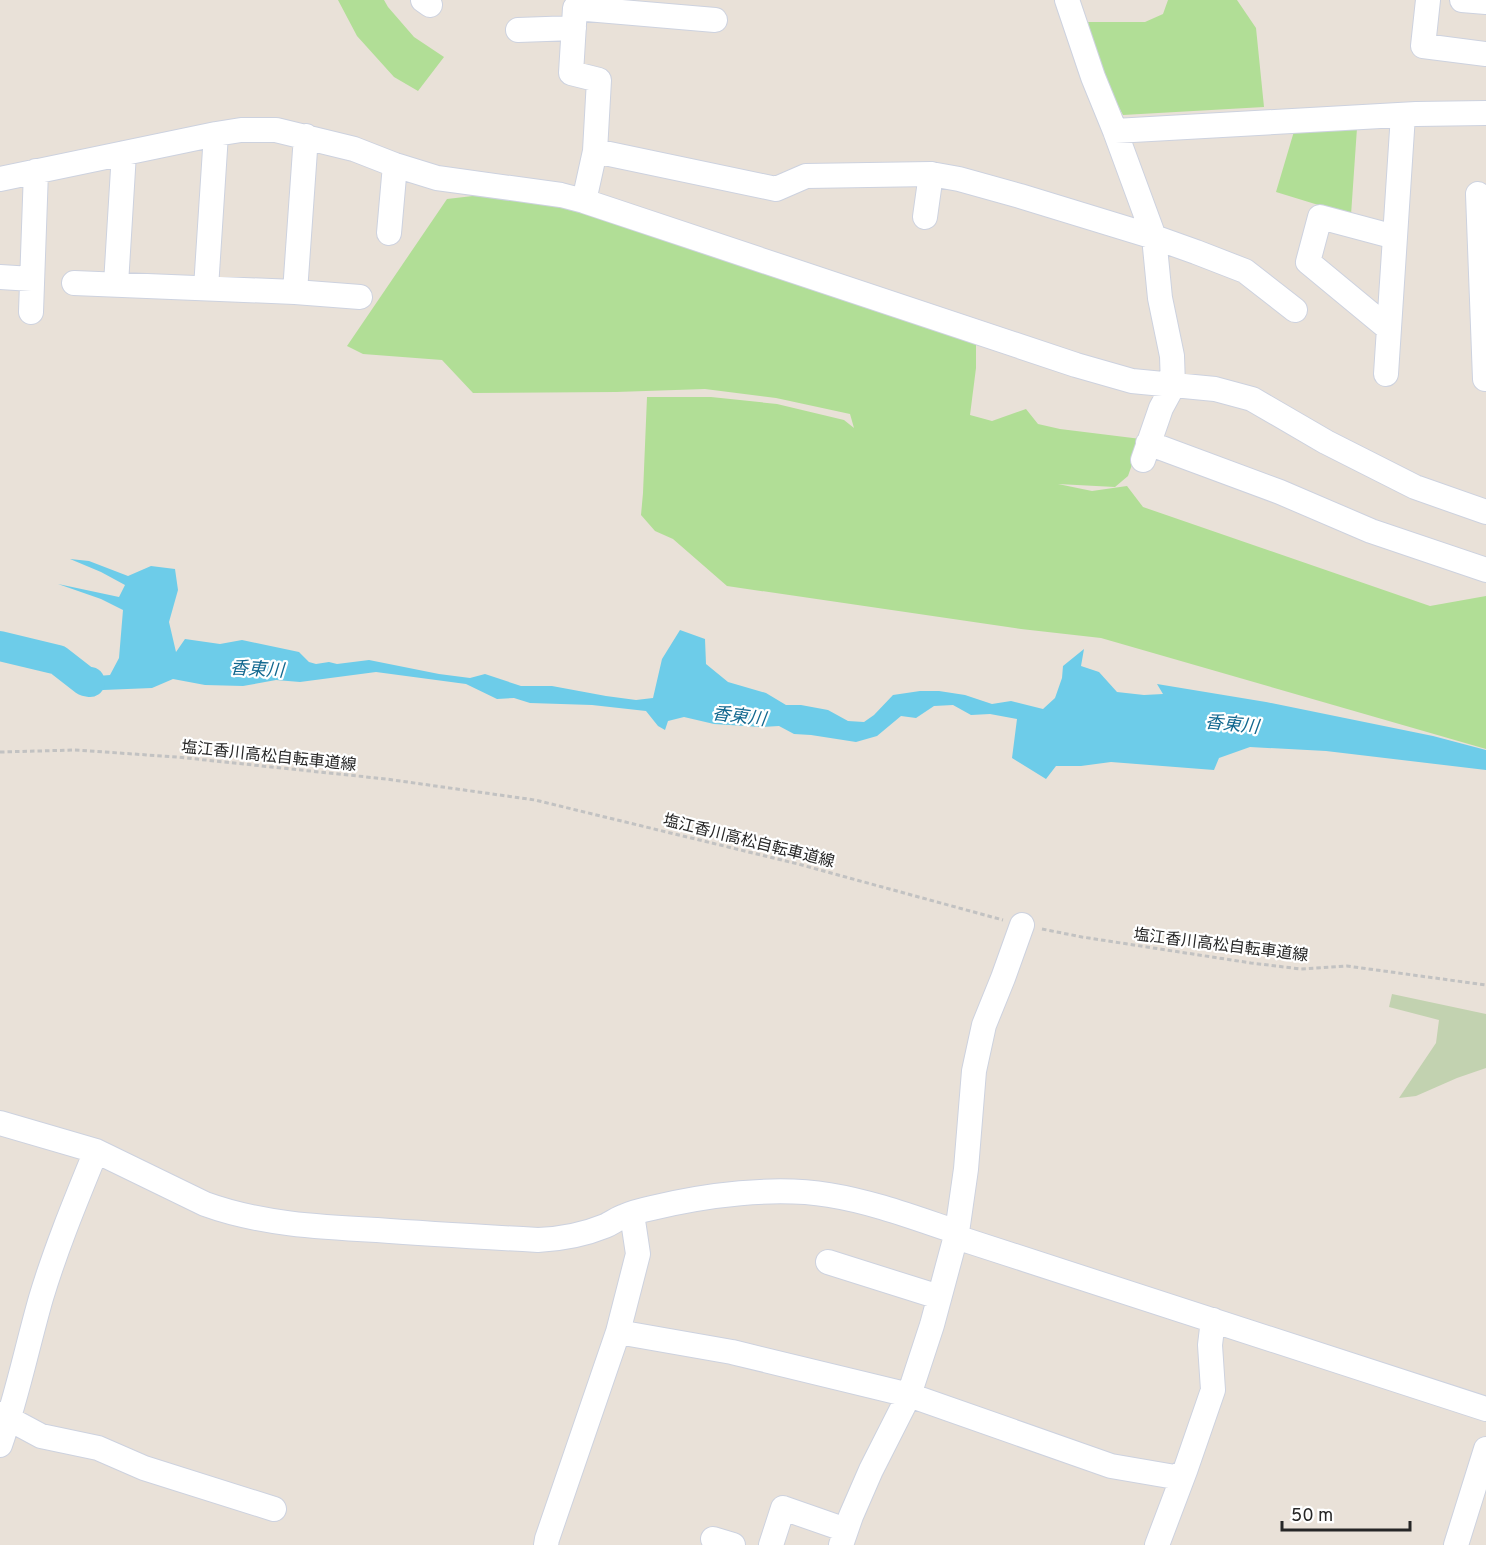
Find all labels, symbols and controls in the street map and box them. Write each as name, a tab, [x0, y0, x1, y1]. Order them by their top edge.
water label: 香東川	[229, 658, 286, 683]
water label: 香東川	[711, 703, 769, 732]
water label: 香東川	[1204, 711, 1262, 740]
street label: 塩江香川高松自転車道線	[180, 738, 357, 776]
street label: 塩江香川高松自転車道線	[661, 811, 836, 873]
street label: 塩江香川高松自転車道線	[1132, 925, 1309, 967]
scale bar	[1282, 1494, 1410, 1532]
text: 50 m	[1291, 1505, 1333, 1528]

